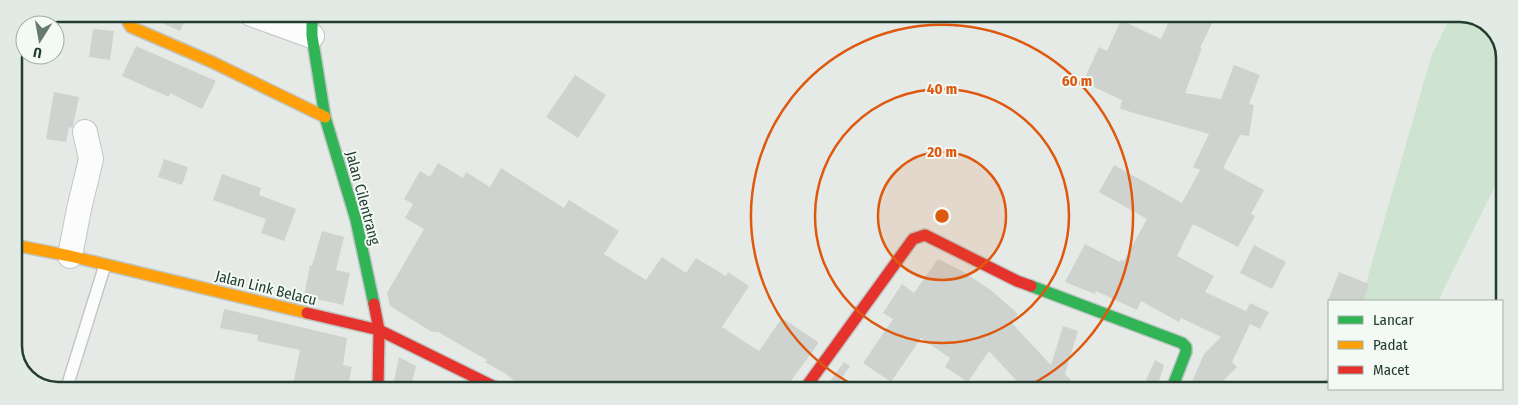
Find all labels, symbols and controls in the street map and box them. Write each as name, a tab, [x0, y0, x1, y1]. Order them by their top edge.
north arrow	[15, 15, 65, 65]
text: U	[32, 43, 43, 61]
text: 60 m	[1062, 72, 1092, 90]
text: 40 m	[927, 80, 957, 98]
text: 20 m	[926, 143, 957, 161]
street label: Jalan Cilentrang	[342, 149, 384, 247]
centre of rings	[933, 207, 951, 225]
street label: Jalan Link Belacu	[213, 267, 319, 309]
legend	[1328, 300, 1503, 390]
text: Lancar	[1373, 311, 1414, 329]
text: Padat	[1373, 336, 1408, 354]
text: Macet	[1373, 361, 1410, 379]

